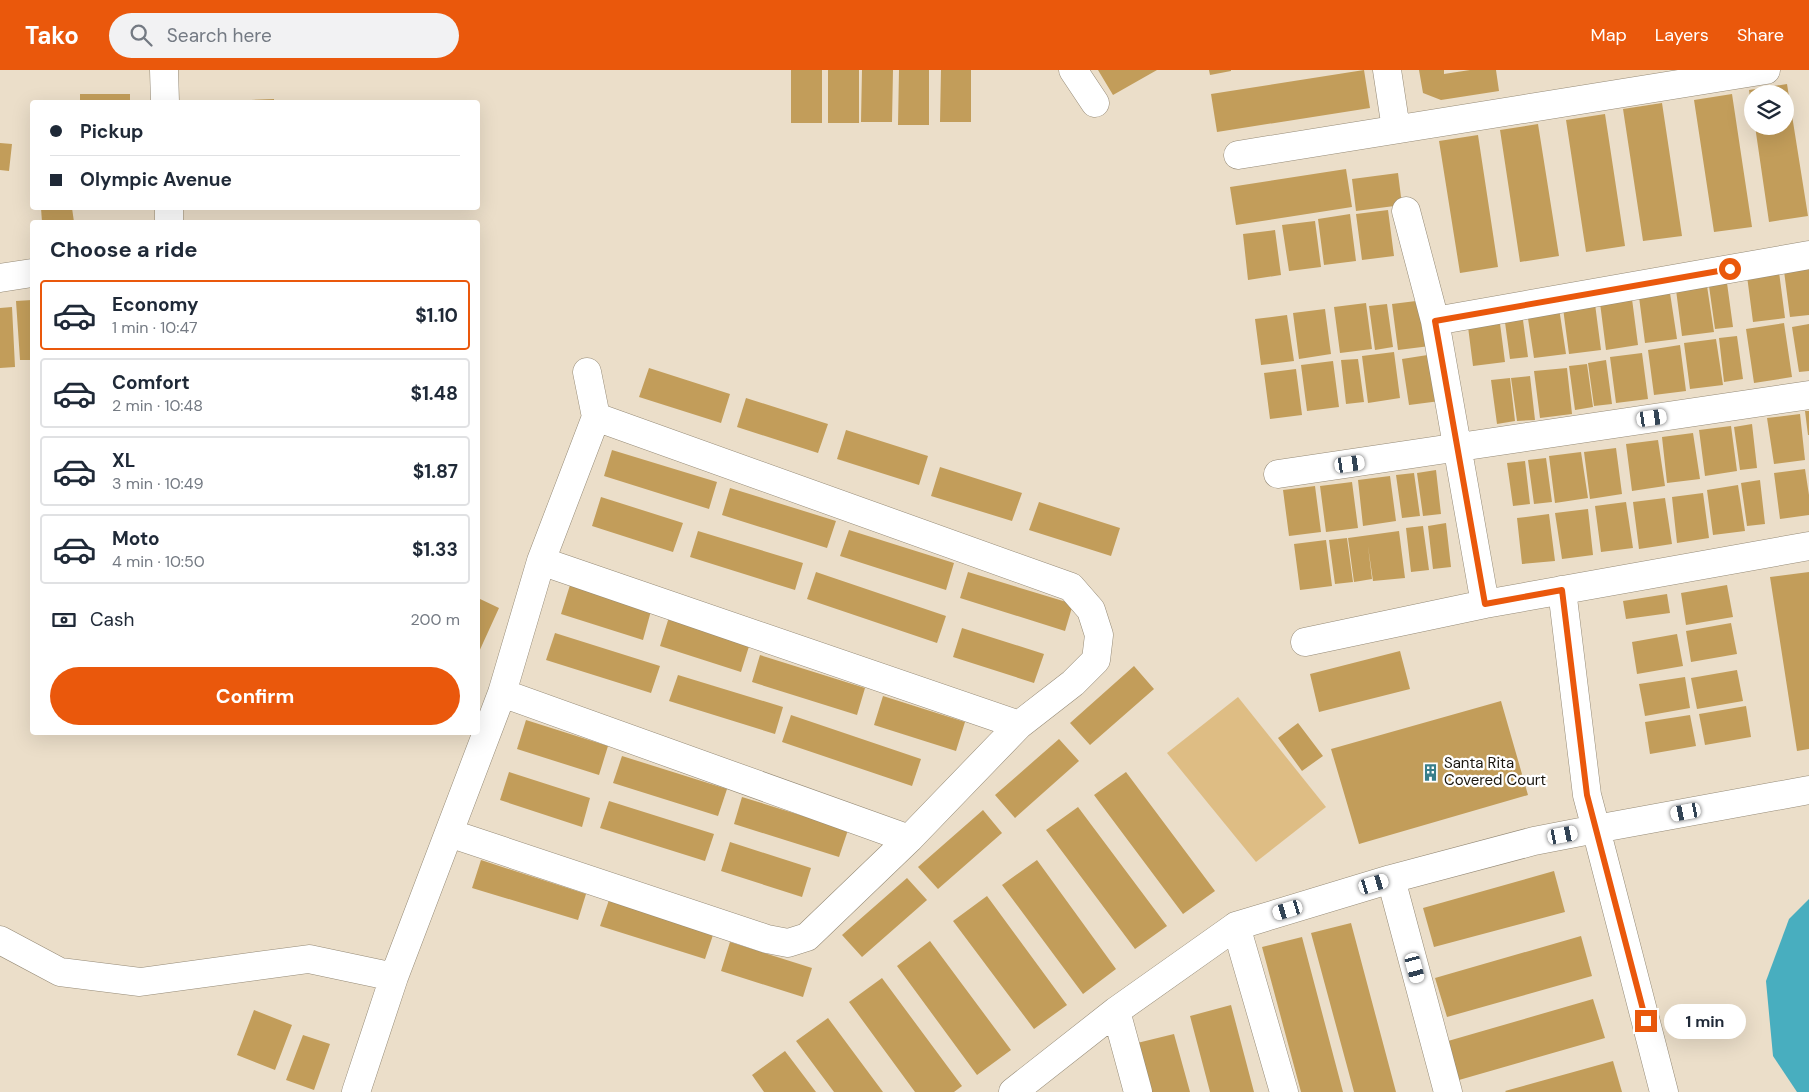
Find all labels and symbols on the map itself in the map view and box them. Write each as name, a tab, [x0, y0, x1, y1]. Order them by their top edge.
route start	[1719, 258, 1741, 280]
car	[1636, 408, 1667, 428]
car	[1334, 454, 1365, 474]
place label: Santa Rita Covered Court	[1444, 753, 1546, 790]
building icon: Santa Rita Covered Court	[1420, 762, 1440, 782]
car	[1669, 802, 1702, 822]
car	[1546, 825, 1579, 845]
car	[1357, 872, 1390, 896]
car	[1271, 898, 1304, 922]
car	[1403, 952, 1426, 984]
callout: 1 min	[1664, 1004, 1746, 1038]
route end	[1635, 1010, 1657, 1032]

